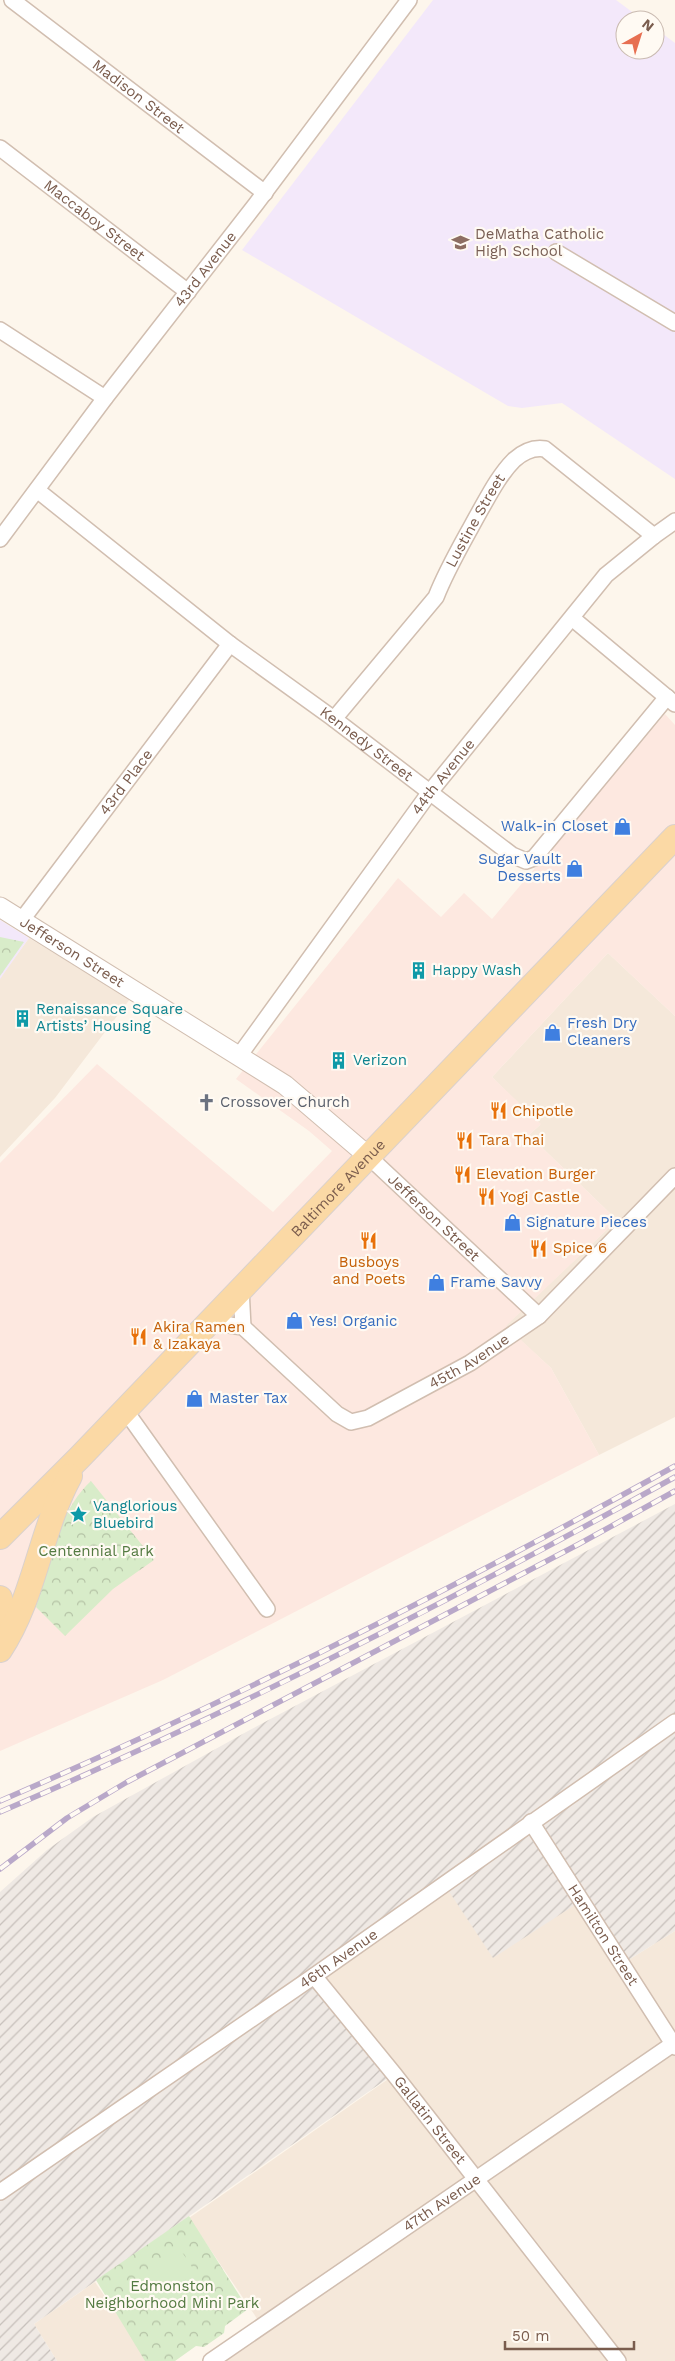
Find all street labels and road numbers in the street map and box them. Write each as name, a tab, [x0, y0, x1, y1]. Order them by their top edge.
street label: Madison Street	[89, 56, 189, 138]
street label: Maccaboy Street	[40, 176, 149, 265]
street label: 43rd Avenue	[170, 228, 240, 311]
street label: Lustine Street	[442, 470, 509, 570]
street label: Kennedy Street	[316, 703, 417, 785]
street label: 44th Avenue	[408, 735, 479, 818]
street label: 43rd Place	[95, 746, 156, 819]
street label: Jefferson Street	[17, 913, 128, 992]
street label: Baltimore Avenue	[287, 1135, 389, 1241]
street label: Jefferson Street	[384, 1170, 484, 1265]
street label: 45th Avenue	[426, 1330, 513, 1393]
street label: Hamilton Street	[564, 1881, 643, 1990]
street label: 46th Avenue	[296, 1925, 381, 1992]
street label: Gallatin Street	[390, 2073, 470, 2168]
street label: 47th Avenue	[400, 2170, 484, 2235]

